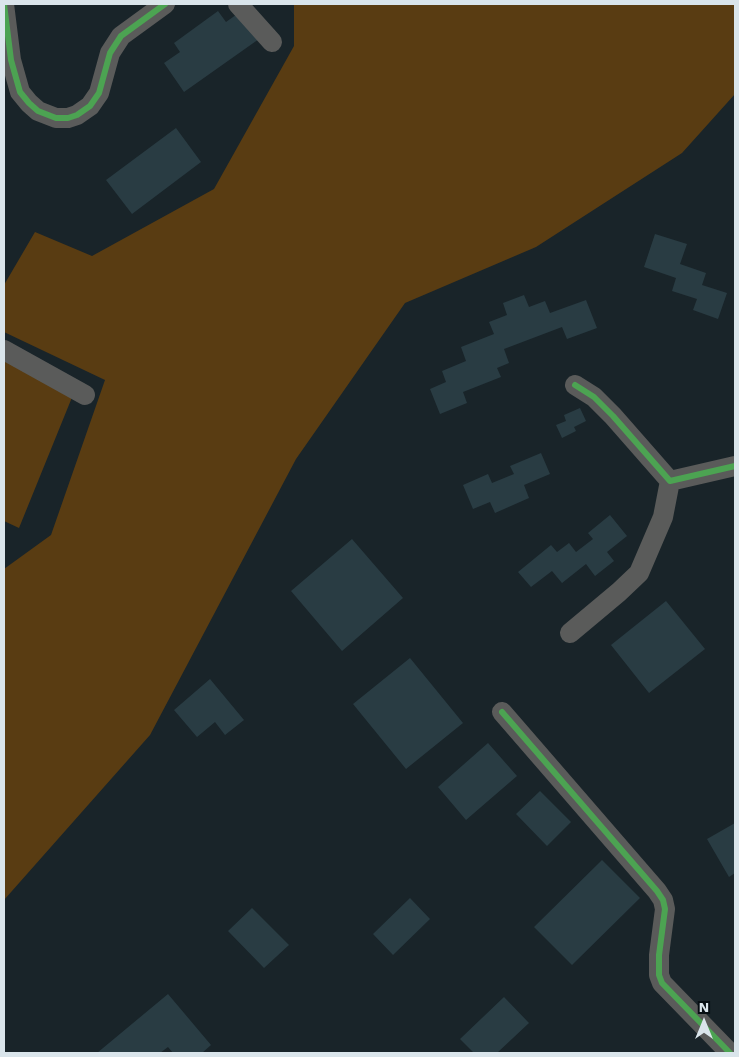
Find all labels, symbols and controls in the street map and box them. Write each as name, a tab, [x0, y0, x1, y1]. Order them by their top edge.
north arrow	[679, 997, 729, 1047]
text: N	[699, 999, 709, 1015]

